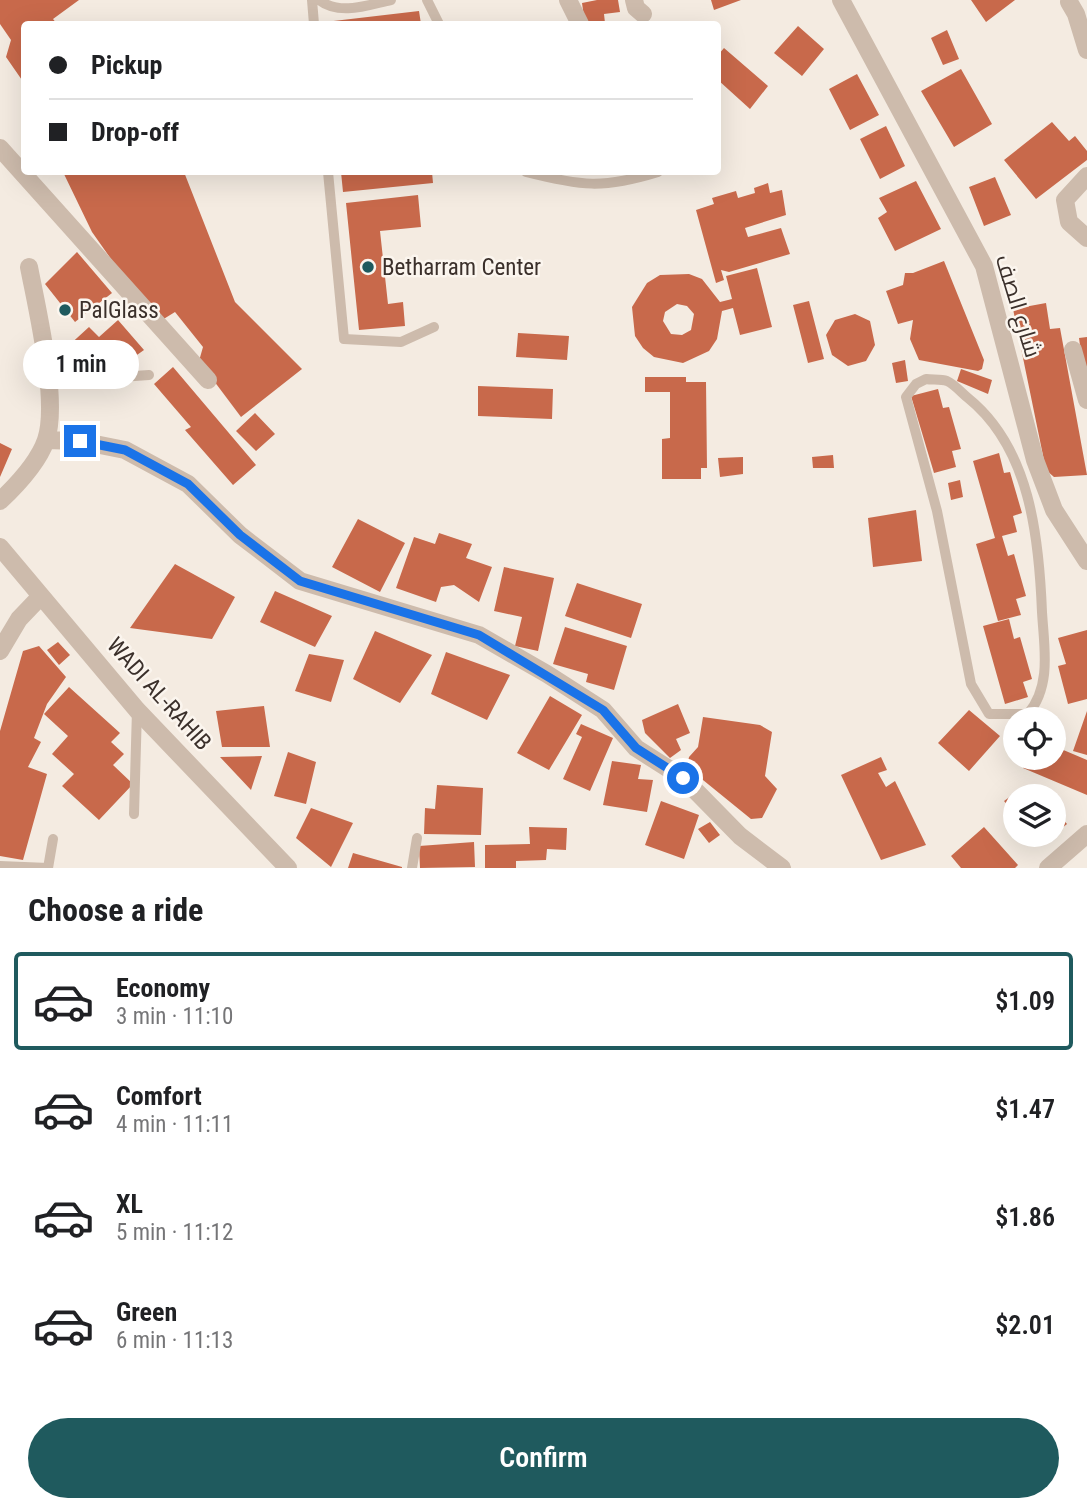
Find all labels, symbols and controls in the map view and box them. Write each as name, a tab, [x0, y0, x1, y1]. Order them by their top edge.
text: Pickup	[91, 50, 162, 80]
text: Drop-off	[91, 117, 179, 147]
street label: شارع الصف	[988, 251, 1046, 361]
place label: Betharram Center	[382, 254, 541, 281]
marker: Betharram Center	[360, 259, 376, 275]
place label: PalGlass	[79, 297, 159, 324]
marker: PalGlass	[57, 302, 73, 318]
callout: 1 min	[22, 340, 138, 388]
text: 1 min	[56, 351, 106, 378]
route end	[64, 425, 96, 457]
street label: WADI AL-RAHIB	[101, 632, 217, 756]
map controls	[1003, 707, 1066, 847]
button: locate	[1003, 707, 1066, 770]
route start	[667, 762, 699, 794]
button: layers	[1003, 784, 1066, 847]
text: Choose a ride	[28, 891, 203, 929]
icon: car	[32, 970, 95, 1033]
text: Economy	[116, 973, 210, 1003]
text: $1.09	[995, 986, 1055, 1016]
text: 3 min · 11:10	[116, 1003, 233, 1030]
icon: car	[32, 1078, 95, 1141]
text: Comfort	[116, 1081, 202, 1111]
text: $1.47	[995, 1094, 1055, 1124]
text: 4 min · 11:11	[116, 1111, 233, 1138]
icon: car	[32, 1186, 95, 1249]
text: XL	[116, 1189, 143, 1219]
text: $1.86	[995, 1202, 1055, 1232]
text: 5 min · 11:12	[116, 1219, 233, 1246]
icon: car	[32, 1294, 95, 1357]
text: Green	[116, 1297, 177, 1327]
text: $2.01	[995, 1310, 1055, 1340]
text: 6 min · 11:13	[116, 1327, 233, 1354]
button: Confirm	[28, 1418, 1059, 1498]

